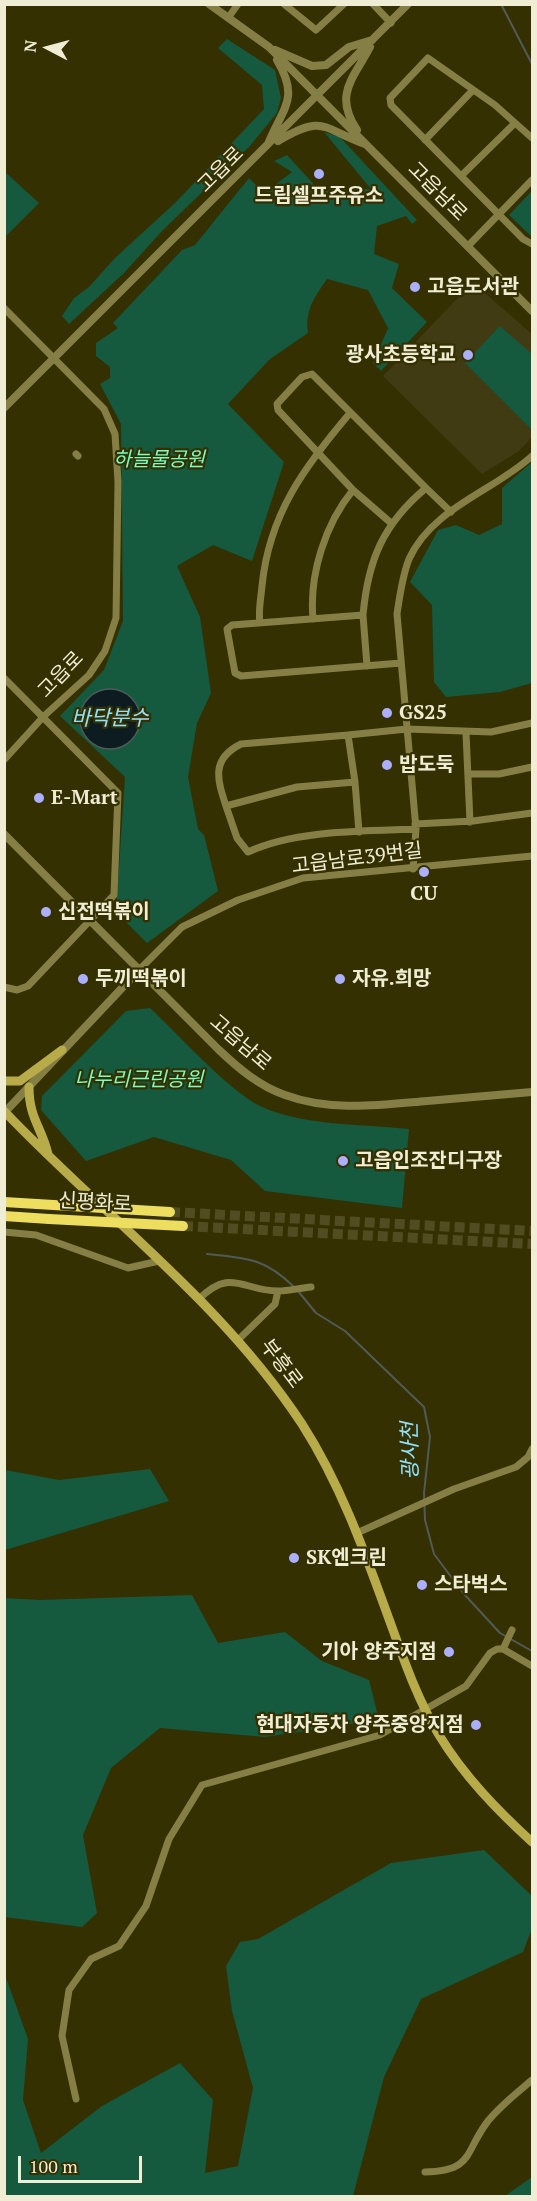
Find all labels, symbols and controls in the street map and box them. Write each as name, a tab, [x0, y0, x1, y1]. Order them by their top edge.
north arrow	[18, 18, 78, 78]
text: N	[19, 39, 42, 53]
street label: 고읍로	[193, 142, 249, 198]
street label: 고읍남로	[402, 157, 472, 227]
marker: 드림셀프주유소	[312, 167, 326, 181]
place label: 드림셀프주유소	[255, 184, 383, 208]
place label: 고읍도서관	[427, 275, 519, 299]
marker: 고읍도서관	[408, 280, 422, 294]
place label: 광사초등학교	[346, 343, 456, 367]
marker: 광사초등학교	[461, 348, 475, 362]
park label: 하늘물공원	[113, 448, 205, 472]
street label: 고읍로	[33, 647, 89, 703]
place label: GS25	[399, 701, 447, 725]
water label: 바닥분수	[71, 706, 149, 732]
marker: GS25	[380, 706, 394, 720]
place label: 밥도둑	[399, 753, 454, 777]
marker: 밥도둑	[380, 758, 394, 772]
place label: E-Mart	[51, 786, 118, 810]
marker: E-Mart	[32, 791, 46, 805]
street label: 고읍남로39번길	[290, 839, 424, 879]
marker: CU	[417, 865, 431, 879]
place label: CU	[410, 882, 438, 906]
place label: 신전떡볶이	[58, 900, 150, 924]
marker: 신전떡볶이	[39, 905, 53, 919]
place label: 두끼떡볶이	[95, 967, 187, 991]
place label: 자유.희망	[352, 967, 432, 991]
marker: 두끼떡볶이	[76, 972, 90, 986]
marker: 자유.희망	[333, 972, 347, 986]
street label: 고읍남로	[204, 1010, 276, 1076]
park label: 나누리근린공원	[75, 1068, 203, 1092]
place label: 고읍인조잔디구장	[355, 1149, 502, 1173]
marker: 고읍인조잔디구장	[336, 1154, 350, 1168]
street label: 신평화로	[58, 1189, 132, 1217]
street label: 부흥로	[255, 1335, 307, 1393]
water label: 광사천	[398, 1422, 424, 1480]
place label: SK엔크린	[306, 1546, 387, 1570]
marker: SK엔크린	[287, 1551, 301, 1565]
place label: 스타벅스	[434, 1573, 508, 1597]
marker: 스타벅스	[415, 1578, 429, 1592]
place label: 기아 양주지점	[321, 1640, 437, 1664]
marker: 기아 양주지점	[442, 1645, 456, 1659]
place label: 현대자동차 양주중앙지점	[256, 1713, 464, 1737]
marker: 현대자동차 양주중앙지점	[469, 1718, 483, 1732]
scale bar	[21, 2144, 146, 2182]
text: 100 m	[29, 2154, 78, 2178]

